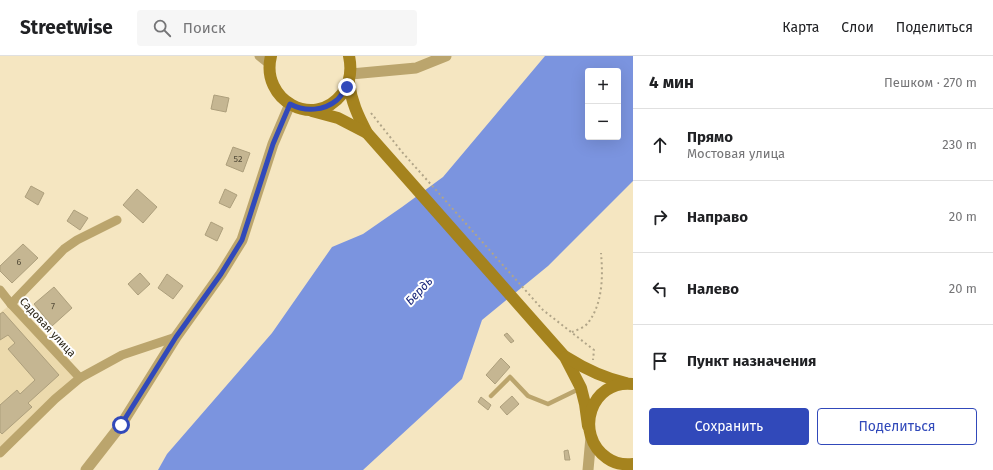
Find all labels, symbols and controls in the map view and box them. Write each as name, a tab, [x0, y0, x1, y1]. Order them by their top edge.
search box	[137, 10, 417, 46]
text: Streetwise	[20, 16, 113, 39]
icon: search	[151, 17, 173, 39]
text: Поиск	[183, 19, 226, 37]
text: Карта	[782, 19, 819, 36]
text: Слои	[841, 19, 874, 36]
text: Поделиться	[896, 19, 973, 36]
map controls	[585, 68, 621, 140]
button: +	[585, 68, 621, 104]
text: 4 мин	[649, 72, 694, 93]
text: Пешком · 270 m	[884, 75, 977, 90]
route end	[338, 78, 356, 96]
button: −	[585, 104, 621, 140]
text: Прямо	[687, 128, 733, 146]
icon: ahead	[649, 134, 671, 156]
text: 230 m	[942, 137, 977, 152]
text: Мостовая улица	[687, 146, 785, 161]
house number: 52	[234, 154, 242, 164]
icon: right	[649, 206, 671, 228]
text: Направо	[687, 208, 748, 226]
text: 20 m	[949, 209, 977, 224]
house number: 6	[17, 257, 22, 267]
water label: Бердь	[403, 274, 435, 308]
icon: left	[649, 278, 671, 300]
text: Налево	[687, 280, 739, 298]
text: 20 m	[949, 281, 977, 296]
street label: Садовая улица	[17, 295, 78, 360]
house number: 7	[51, 301, 55, 311]
icon: arrive	[649, 350, 671, 372]
text: Пункт назначения	[687, 352, 816, 370]
button: Сохранить	[649, 408, 809, 445]
button: Поделиться	[817, 408, 977, 445]
route start	[112, 416, 130, 434]

